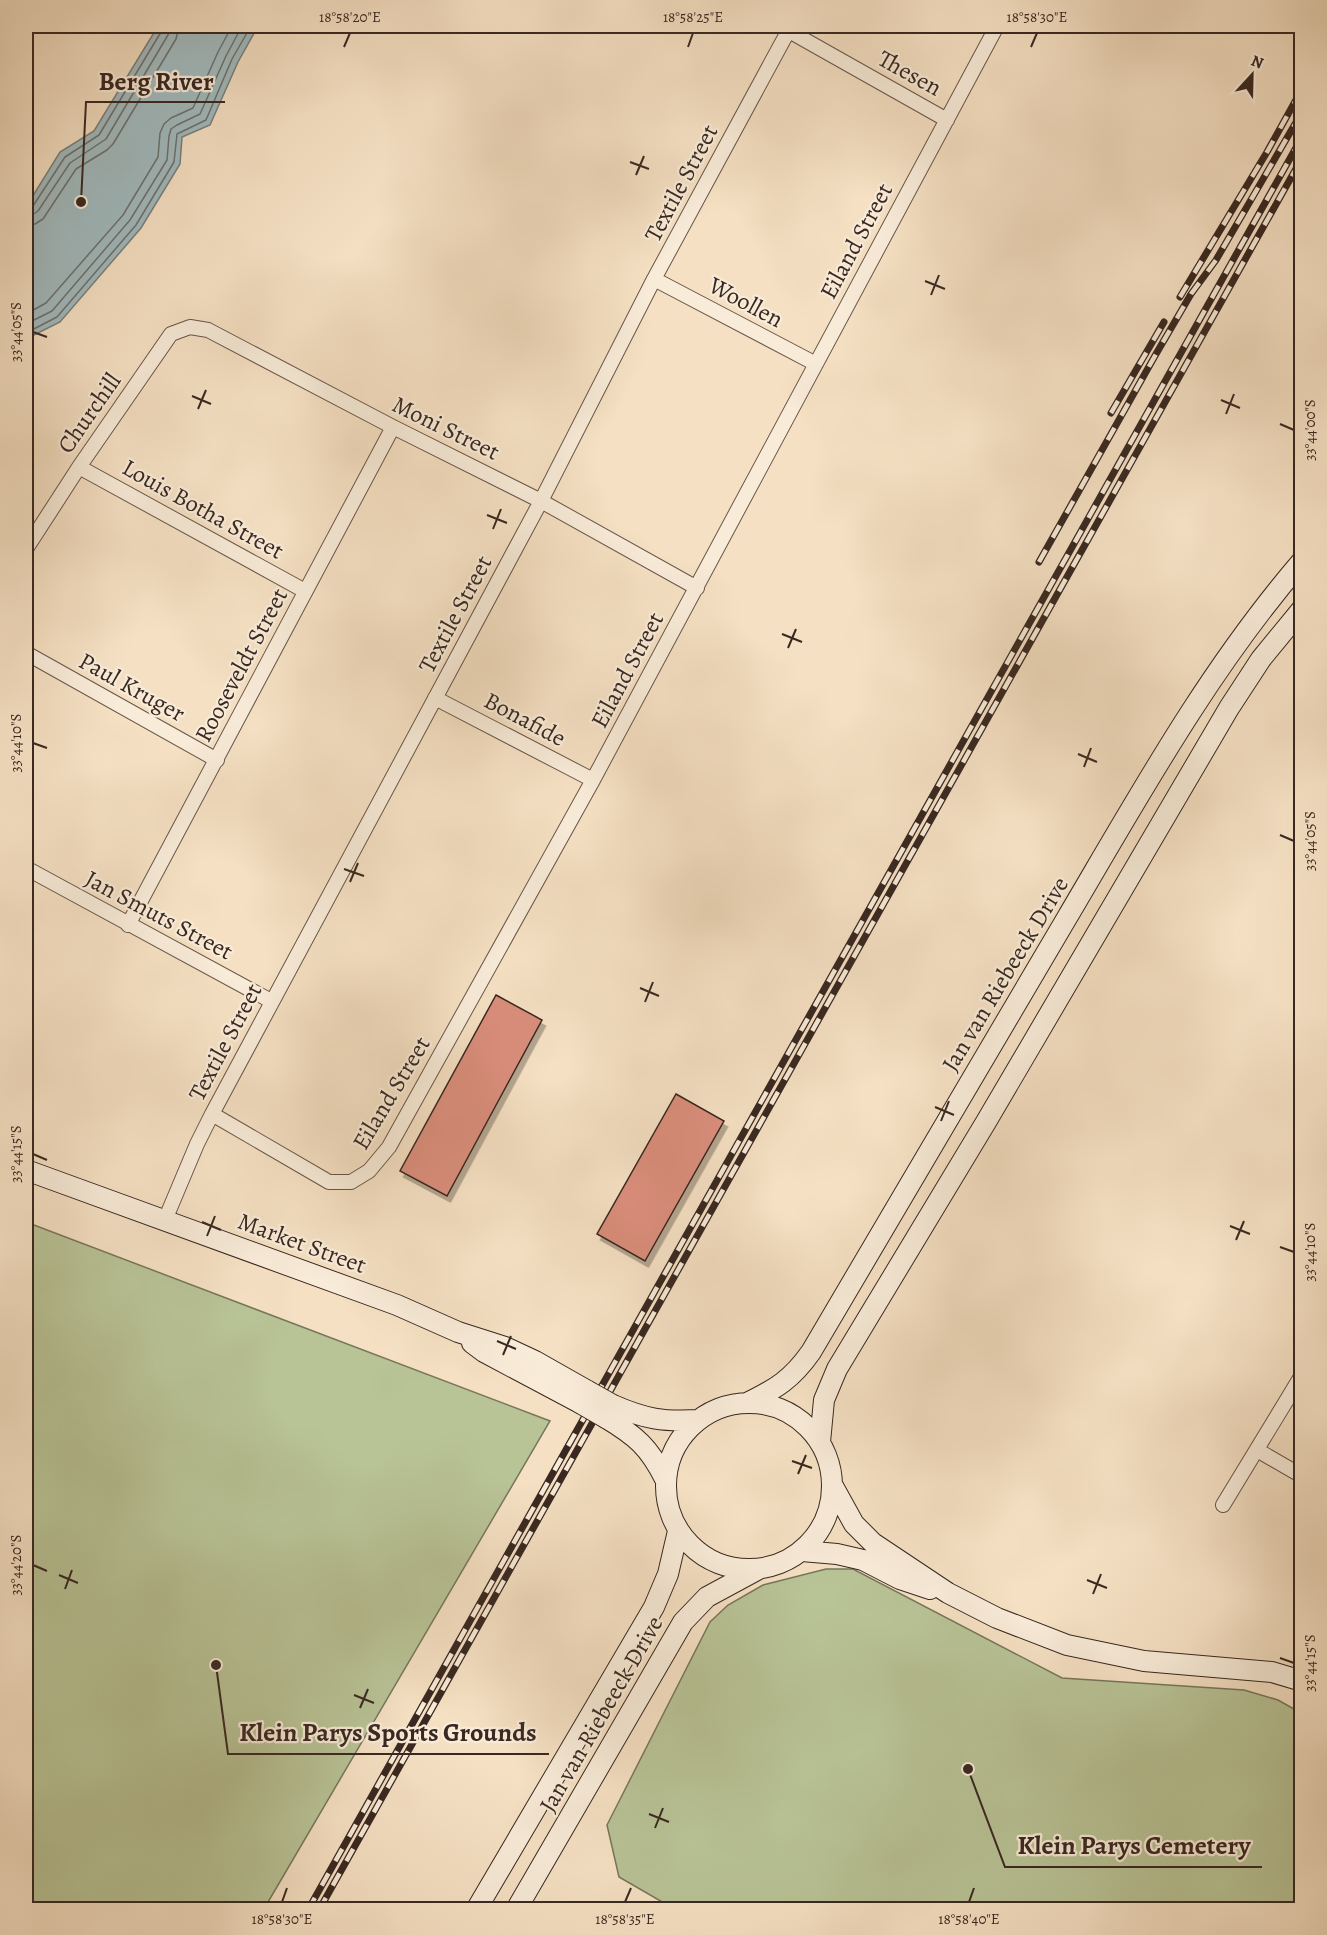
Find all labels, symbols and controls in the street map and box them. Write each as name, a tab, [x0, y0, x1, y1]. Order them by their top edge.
text: 18°58'20"E	[319, 7, 381, 27]
text: 18°58'25"E	[663, 7, 723, 27]
text: 18°58'30"E	[1007, 7, 1067, 27]
street label: Thesen	[872, 43, 948, 103]
north arrow	[1222, 45, 1282, 105]
text: N	[1248, 50, 1267, 75]
callout: Berg River	[86, 58, 225, 102]
text: Berg River	[98, 64, 214, 99]
street label: Textile Street	[637, 119, 725, 247]
street label: Eiland Street	[812, 177, 900, 305]
street label: Woollen	[702, 269, 789, 335]
text: 33°44'05"S	[6, 302, 26, 362]
street label: Churchill	[50, 366, 128, 460]
street label: Moni Street	[387, 388, 505, 468]
text: 33°44'00"S	[1300, 399, 1320, 461]
street label: Louis Botha Street	[117, 451, 290, 567]
street label: Textile Street	[411, 550, 499, 678]
street label: Rooseveldt Street	[187, 582, 295, 747]
street label: Eiland Street	[583, 606, 671, 734]
street label: Paul Kruger	[73, 645, 191, 729]
street label: Bonafide	[479, 684, 571, 754]
text: 33°44'10"S	[6, 714, 26, 772]
text: 33°44'05"S	[1300, 811, 1320, 871]
street label: Jan Smuts Street	[80, 863, 239, 967]
street label: Jan van Riebeeck Drive	[934, 871, 1076, 1077]
street label: Textile Street	[181, 978, 269, 1106]
street label: Eiland Street	[345, 1030, 437, 1156]
text: 33°44'15"S	[6, 1125, 26, 1183]
street label: Market Street	[233, 1205, 371, 1281]
text: 33°44'10"S	[1300, 1223, 1320, 1281]
text: 33°44'20"S	[6, 1535, 26, 1595]
street label: Jan van Riebeeck Drive	[532, 1610, 670, 1818]
text: 33°44'15"S	[1300, 1634, 1320, 1692]
callout: Klein Parys Sports Grounds	[228, 1710, 549, 1754]
text: Klein Parys Sports Grounds	[239, 1715, 537, 1750]
callout: Klein Parys Cemetery	[1005, 1823, 1262, 1867]
text: Klein Parys Cemetery	[1017, 1828, 1251, 1863]
text: 18°58'30"E	[252, 1909, 312, 1929]
text: 18°58'35"E	[595, 1909, 655, 1929]
text: 18°58'40"E	[938, 1909, 1000, 1929]

